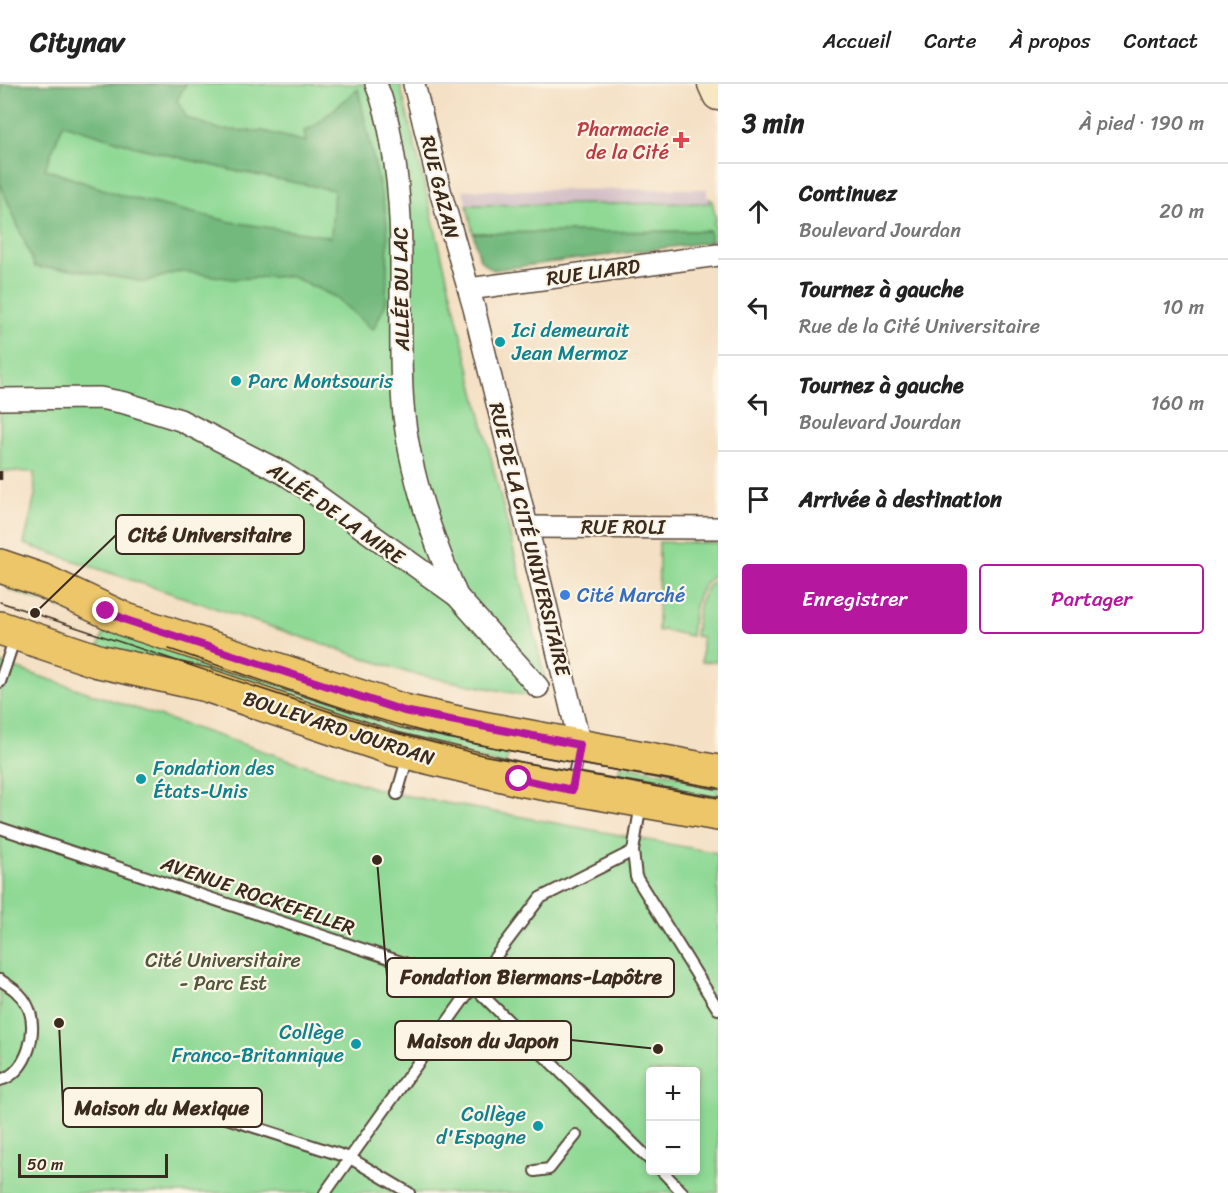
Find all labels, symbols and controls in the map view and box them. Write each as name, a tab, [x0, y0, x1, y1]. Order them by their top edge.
text: Citynav	[30, 17, 124, 66]
text: Accueil	[823, 22, 891, 60]
text: Carte	[924, 22, 977, 60]
text: À propos	[1010, 22, 1091, 60]
text: Contact	[1124, 22, 1198, 60]
text: 3 min	[742, 100, 804, 146]
text: À pied · 190 m	[1079, 106, 1204, 141]
place label: Pharmacie de la Cité	[577, 112, 669, 170]
street label: RUE GAZAN	[410, 132, 469, 243]
marker: Pharmacie de la Cité	[674, 133, 688, 147]
text: Continuez	[799, 174, 897, 213]
text: 20 m	[1159, 194, 1204, 229]
icon: ahead	[742, 195, 775, 228]
text: Boulevard Jourdan	[799, 213, 961, 248]
street label: ALLÉE DU LAC	[383, 226, 420, 352]
street label: RUE LIARD	[544, 249, 642, 296]
text: Tournez à gauche	[799, 270, 964, 309]
text: 10 m	[1162, 290, 1204, 325]
icon: left	[742, 291, 775, 324]
text: Rue de la Cité Universitaire	[799, 309, 1040, 344]
place label: Ici demeurait Jean Mermoz	[511, 313, 630, 371]
marker: Ici demeurait Jean Mermoz	[493, 335, 507, 349]
place label: Parc Montsouris	[248, 364, 394, 399]
text: Tournez à gauche	[799, 366, 964, 405]
marker: Parc Montsouris	[229, 374, 243, 388]
text: 160 m	[1151, 386, 1204, 421]
icon: left	[742, 387, 775, 420]
street label: RUE DE LA CITÉ UNIVERSITAIRE	[479, 399, 581, 681]
text: Boulevard Jourdan	[799, 405, 961, 440]
street label: ALLÉE DE LA MIRE	[259, 452, 413, 575]
text: Arrivée à destination	[799, 480, 1002, 519]
icon: arrive	[742, 483, 775, 516]
street label: RUE ROLI	[581, 510, 666, 545]
callout: Cité Universitaire	[116, 515, 304, 554]
text: Cité Universitaire	[127, 516, 292, 554]
button: Enregistrer	[742, 564, 967, 634]
button: Partager	[979, 564, 1204, 634]
place label: Cité Marché	[577, 578, 685, 613]
marker: Cité Marché	[558, 588, 572, 602]
route end	[92, 597, 118, 623]
street label: BOULEVARD JOURDAN	[239, 681, 439, 776]
place label: Fondation des États-Unis	[153, 751, 275, 809]
route start	[505, 765, 531, 791]
marker: Fondation des États-Unis	[134, 772, 148, 786]
street label: AVENUE ROCKEFELLER	[155, 846, 360, 945]
park label: Cité Universitaire - Parc Est	[145, 943, 301, 1001]
callout: Fondation Biermans-Lapôtre	[387, 958, 674, 997]
text: Fondation Biermans-Lapôtre	[399, 958, 663, 996]
place label: Collège Franco-Britannique	[172, 1015, 344, 1073]
callout: Maison du Japon	[395, 1021, 571, 1060]
text: Maison du Japon	[406, 1022, 559, 1060]
marker: Collège Franco-Britannique	[349, 1037, 363, 1051]
map controls	[646, 1067, 700, 1175]
button: +	[646, 1067, 700, 1121]
callout: Maison du Mexique	[63, 1088, 262, 1127]
text: Maison du Mexique	[74, 1089, 250, 1127]
place label: Collège d'Espagne	[436, 1097, 526, 1155]
marker: Collège d'Espagne	[531, 1119, 545, 1133]
button: −	[646, 1121, 700, 1175]
text: 50 m	[27, 1150, 63, 1179]
scale bar	[18, 1151, 168, 1178]

